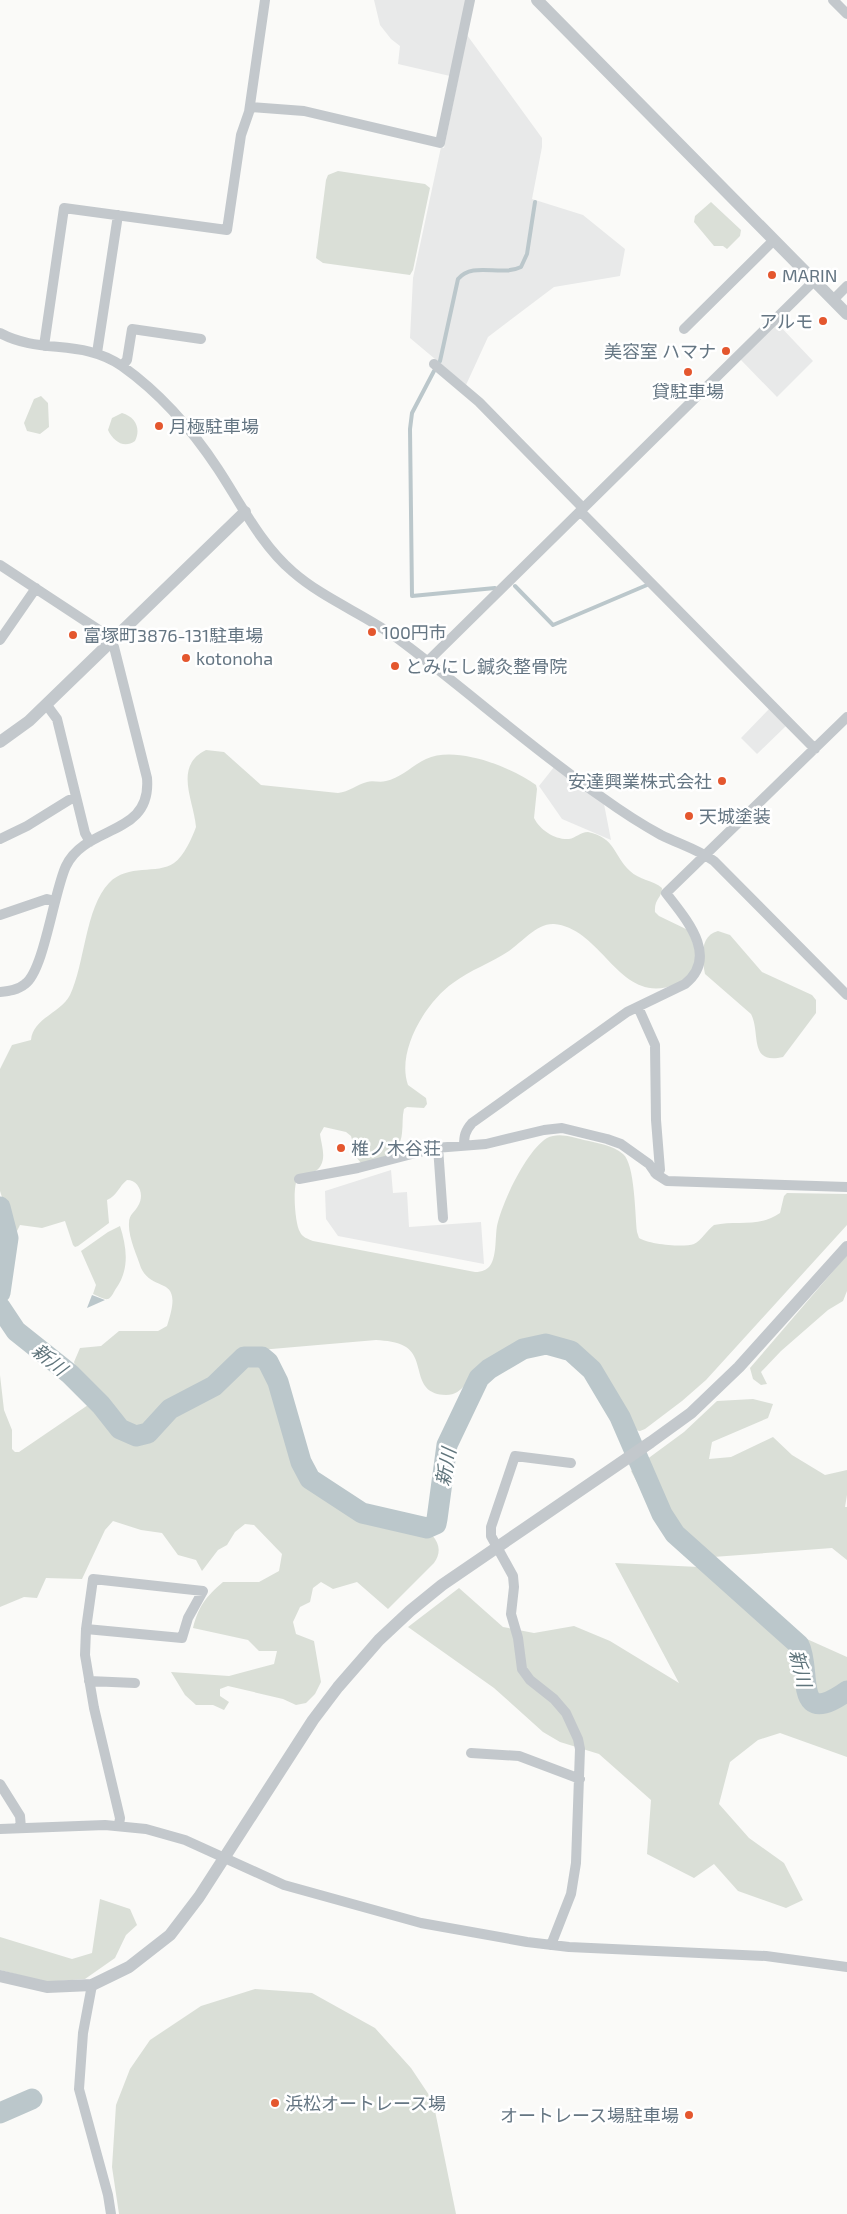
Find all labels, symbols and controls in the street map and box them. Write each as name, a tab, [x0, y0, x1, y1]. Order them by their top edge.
place label: MARIN	[782, 264, 838, 286]
marker: MARIN	[766, 269, 778, 281]
place label: アルモ	[759, 310, 813, 332]
marker: アルモ	[817, 315, 829, 327]
place label: 美容室 ハマナ	[604, 340, 716, 362]
marker: 美容室 ハマナ	[720, 345, 732, 357]
marker: 貸駐車場	[682, 366, 694, 378]
place label: 貸駐車場	[652, 380, 724, 402]
place label: 月極駐車場	[169, 415, 259, 437]
marker: 月極駐車場	[153, 420, 165, 432]
place label: 100円市	[382, 621, 447, 643]
place label: 富塚町3876-131駐車場	[83, 624, 263, 646]
marker: 100円市	[366, 626, 378, 638]
marker: 富塚町3876-131駐車場	[67, 629, 79, 641]
place label: kotonoha	[196, 647, 273, 669]
marker: kotonoha	[180, 652, 192, 664]
place label: とみにし鍼灸整骨院	[405, 655, 567, 677]
marker: とみにし鍼灸整骨院	[389, 660, 401, 672]
place label: 安達興業株式会社	[568, 770, 712, 792]
marker: 安達興業株式会社	[716, 775, 728, 787]
place label: 天城塗装	[699, 805, 771, 827]
marker: 天城塗装	[683, 810, 695, 822]
place label: 椎ノ木谷荘	[351, 1137, 441, 1159]
marker: 椎ノ木谷荘	[335, 1142, 347, 1154]
water label: 新川	[28, 1338, 74, 1381]
water label: 新川	[430, 1444, 460, 1488]
water label: 新川	[785, 1647, 817, 1691]
place label: 浜松オートレース場	[285, 2092, 446, 2114]
marker: 浜松オートレース場	[269, 2097, 281, 2109]
place label: オートレース場駐車場	[500, 2104, 679, 2126]
marker: オートレース場駐車場	[683, 2109, 695, 2121]

